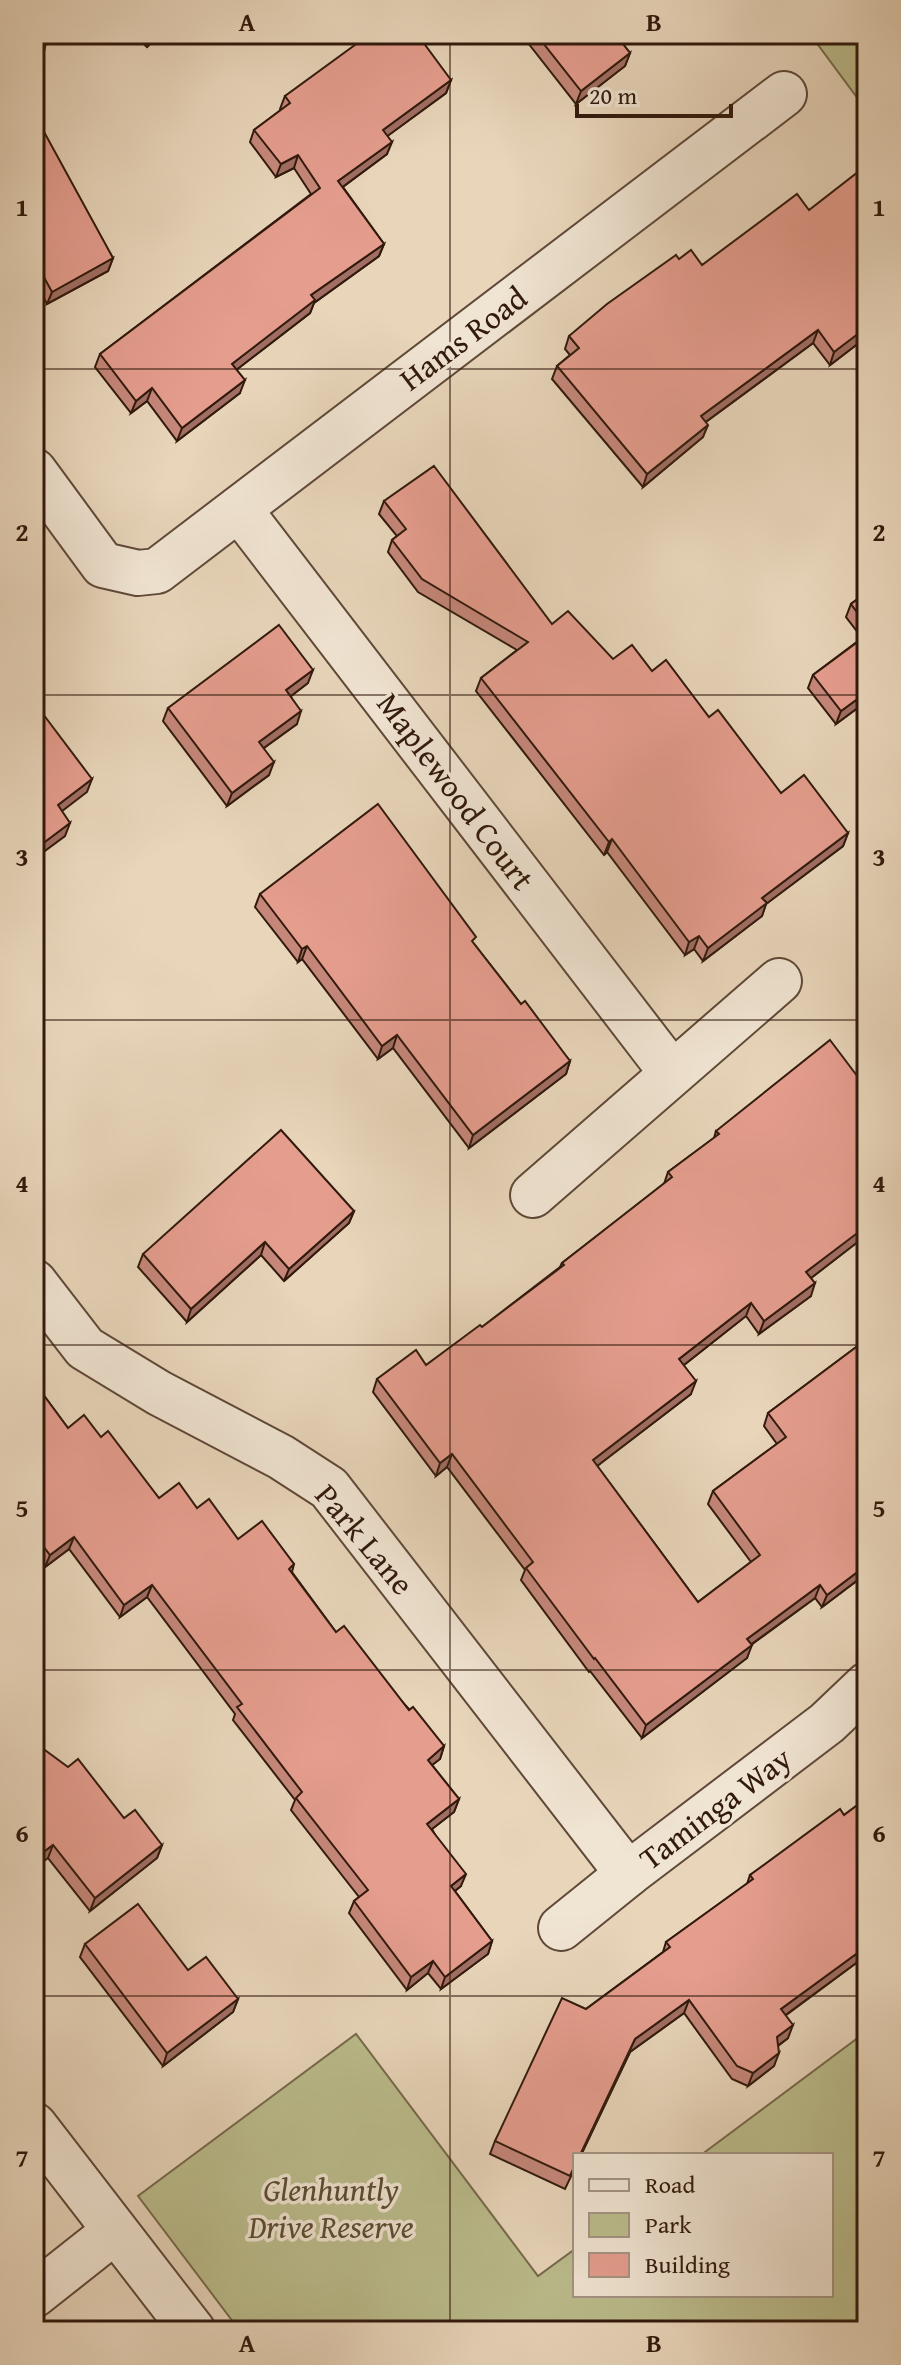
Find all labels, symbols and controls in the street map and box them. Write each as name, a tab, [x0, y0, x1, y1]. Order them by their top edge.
text: A	[239, 2, 256, 41]
text: B	[646, 2, 662, 41]
scale bar	[577, 68, 731, 118]
text: 20 m	[589, 78, 637, 113]
text: 1	[15, 187, 29, 226]
text: 1	[872, 187, 886, 226]
street label: Hams Road	[389, 274, 537, 402]
text: 2	[15, 512, 29, 551]
text: 2	[872, 512, 886, 551]
street label: Maplewood Court	[366, 682, 546, 900]
text: 3	[15, 837, 29, 876]
text: 3	[872, 837, 886, 876]
text: 4	[15, 1163, 29, 1202]
text: 4	[872, 1163, 886, 1202]
street label: Park Lane	[304, 1473, 426, 1605]
text: 5	[15, 1488, 29, 1527]
text: 5	[872, 1488, 886, 1527]
street label: Taminga Way	[629, 1735, 801, 1881]
text: 6	[15, 1813, 29, 1852]
text: 6	[872, 1813, 886, 1852]
text: 7	[15, 2138, 29, 2177]
text: 7	[872, 2138, 886, 2177]
legend	[573, 2153, 833, 2297]
park label: Glenhuntly Drive Reserve	[247, 2166, 414, 2250]
text: Road	[645, 2167, 695, 2202]
text: Park	[645, 2207, 692, 2242]
text: Building	[645, 2247, 730, 2282]
text: A	[239, 2323, 256, 2362]
text: B	[646, 2323, 662, 2362]

